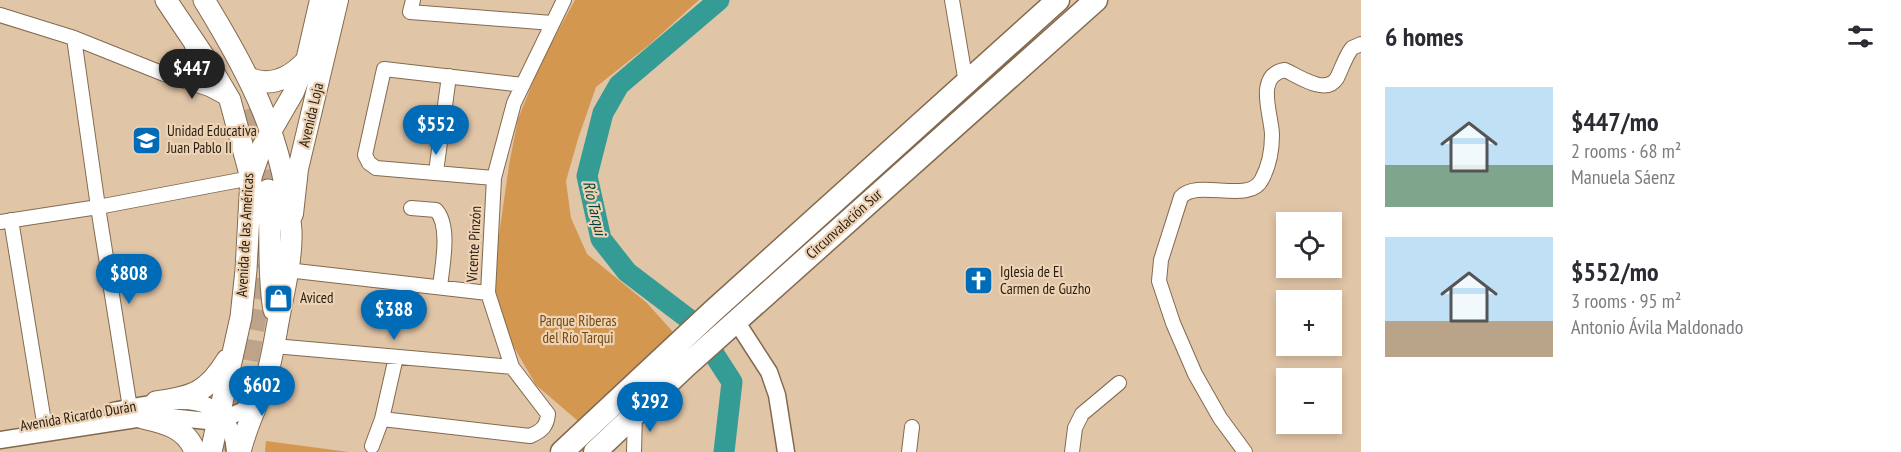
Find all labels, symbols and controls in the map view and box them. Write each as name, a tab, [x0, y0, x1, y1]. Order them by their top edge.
text: 6 homes	[1385, 20, 1463, 53]
icon: filters	[1844, 20, 1877, 53]
pin: $447	[156, 49, 228, 100]
text: $447	[173, 55, 211, 81]
street label: Avenida Loja	[294, 81, 327, 149]
pin: $552	[400, 105, 472, 156]
text: $447/mo	[1571, 105, 1659, 138]
text: $552	[417, 111, 455, 137]
icon: home	[1433, 111, 1505, 183]
place label: Unidad Educativa Juan Pablo II	[166, 121, 257, 157]
school or university icon: Unidad Educativa Juan Pablo II	[130, 124, 162, 156]
text: 2 rooms · 68 m²	[1571, 138, 1681, 164]
text: Manuela Sáenz	[1571, 164, 1675, 190]
street label: Avenida de las Américas	[232, 172, 257, 297]
water label: Río Tarqui	[579, 179, 611, 239]
street label: Circunvalación Sur	[802, 184, 886, 263]
street label: Vicente Pinzón	[462, 205, 485, 284]
map controls	[1276, 212, 1342, 434]
button: locate	[1276, 212, 1342, 278]
pin: $808	[93, 254, 165, 305]
text: $552/mo	[1571, 255, 1659, 288]
text: $808	[110, 260, 148, 286]
icon: home	[1433, 261, 1505, 333]
place label: Iglesia de El Carmen de Guzho	[1000, 262, 1091, 298]
church icon: Iglesia de El Carmen de Guzho	[963, 265, 995, 297]
shop icon: Aviced	[263, 282, 295, 314]
place label: Aviced	[300, 288, 333, 307]
text: 3 rooms · 95 m²	[1571, 288, 1681, 314]
pin: $388	[358, 290, 430, 341]
button: +	[1276, 290, 1342, 356]
text: $388	[375, 296, 413, 322]
park label: Parque Riberas del Río Tarqui	[539, 311, 617, 347]
text: Antonio Ávila Maldonado	[1571, 314, 1743, 340]
pin: $602	[226, 366, 298, 417]
button: −	[1276, 368, 1342, 434]
text: $602	[243, 372, 281, 398]
pin: $292	[614, 382, 686, 433]
text: $292	[631, 388, 669, 414]
street label: Avenida Ricardo Durán	[18, 396, 137, 435]

